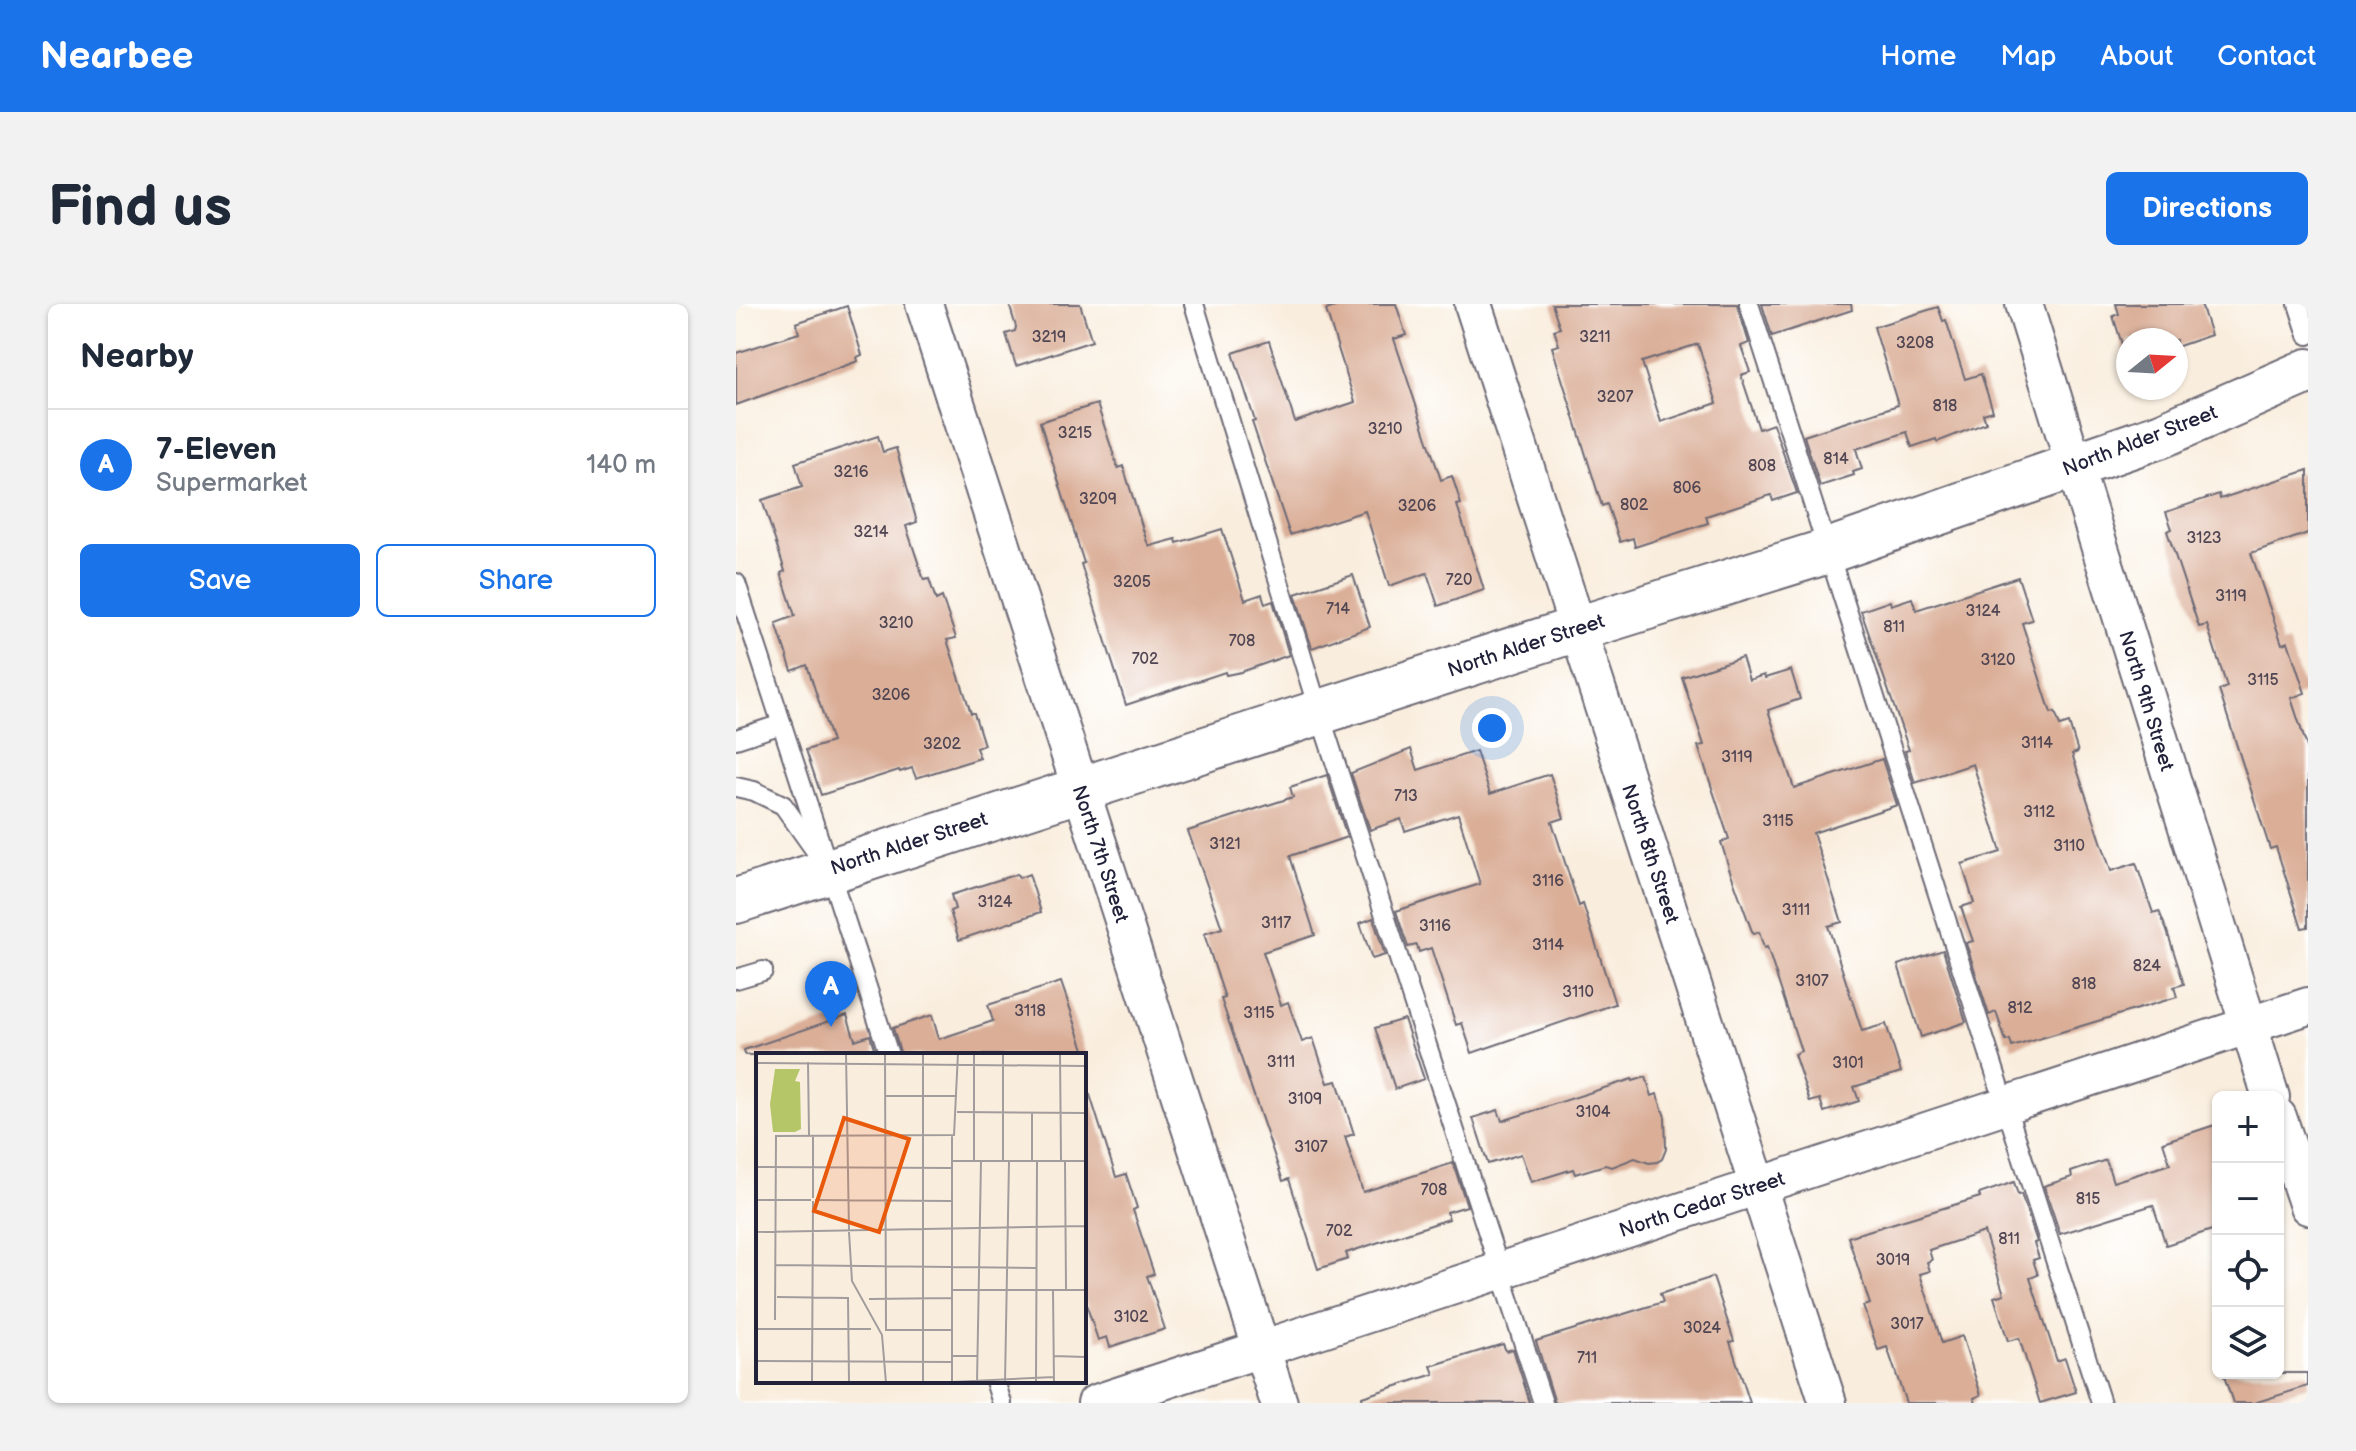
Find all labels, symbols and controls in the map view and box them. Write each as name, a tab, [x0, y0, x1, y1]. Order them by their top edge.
text: Nearbee	[40, 34, 193, 79]
text: Home	[1880, 40, 1956, 73]
text: Map	[2000, 40, 2057, 73]
text: About	[2101, 40, 2173, 73]
text: Contact	[2217, 40, 2316, 73]
button: Directions	[2106, 172, 2308, 245]
text: Find us	[48, 175, 232, 242]
house number: 3219	[1032, 328, 1066, 347]
house number: 3211	[1579, 328, 1611, 347]
north arrow	[2116, 328, 2188, 400]
house number: 3208	[1896, 334, 1934, 353]
text: Nearby	[80, 336, 194, 377]
house number: 3207	[1597, 388, 1633, 407]
house number: 818	[1933, 397, 1957, 416]
street label: North Alder Street	[2059, 401, 2221, 481]
house number: 3210	[1368, 420, 1402, 439]
house number: 3215	[1058, 424, 1092, 443]
text: 7-Eleven	[156, 432, 277, 468]
text: A	[98, 450, 114, 481]
text: 140 m	[586, 450, 656, 481]
house number: 814	[1823, 450, 1849, 469]
house number: 808	[1748, 457, 1776, 476]
house number: 3216	[833, 463, 869, 482]
text: Supermarket	[156, 468, 307, 499]
house number: 806	[1673, 479, 1701, 498]
house number: 3209	[1079, 490, 1117, 509]
house number: 802	[1620, 496, 1649, 515]
house number: 3206	[1398, 497, 1436, 516]
house number: 3214	[854, 523, 889, 542]
house number: 3123	[2187, 529, 2222, 548]
button: Save	[80, 544, 360, 617]
button: Share	[376, 544, 656, 617]
house number: 720	[1446, 571, 1472, 590]
house number: 3205	[1113, 573, 1151, 592]
house number: 3119	[2215, 587, 2247, 606]
house number: 714	[1326, 600, 1350, 619]
house number: 3124	[1966, 602, 2001, 621]
street label: North Alder Street	[1445, 609, 1607, 683]
house number: 3210	[879, 614, 913, 633]
house number: 811	[1883, 618, 1905, 637]
street label: North 9th Street	[2113, 628, 2179, 774]
house number: 708	[1229, 632, 1255, 651]
house number: 702	[1132, 650, 1159, 669]
house number: 3120	[1981, 651, 2015, 670]
house number: 3115	[2247, 671, 2279, 690]
house number: 3206	[872, 686, 910, 705]
your location	[1472, 708, 1512, 748]
house number: 3114	[2021, 734, 2053, 753]
house number: 3202	[923, 735, 962, 754]
house number: 3119	[1721, 748, 1753, 767]
street label: North 8th Street	[1616, 781, 1684, 927]
street label: North 7th Street	[1067, 782, 1133, 926]
house number: 713	[1394, 787, 1418, 806]
house number: 3112	[2023, 803, 2055, 822]
street label: North Alder Street	[828, 807, 990, 881]
house number: 3115	[1762, 812, 1794, 831]
house number: 3121	[1209, 835, 1241, 854]
house number: 3110	[2053, 837, 2085, 856]
house number: 3116	[1532, 872, 1564, 891]
house number: 3124	[978, 893, 1013, 912]
house number: 3111	[1782, 901, 1810, 920]
house number: 3117	[1261, 914, 1291, 933]
house number: 3116	[1419, 917, 1451, 936]
house number: 3114	[1532, 936, 1564, 955]
house number: 824	[2133, 957, 2161, 976]
pin: A	[805, 961, 857, 1027]
house number: 3107	[1795, 972, 1829, 991]
house number: 818	[2072, 975, 2096, 994]
house number: 3110	[1562, 983, 1594, 1002]
house number: 812	[2008, 999, 2033, 1018]
house number: 3118	[1014, 1002, 1046, 1021]
house number: 3115	[1243, 1004, 1275, 1023]
inset map	[756, 1053, 1086, 1383]
house number: 3111	[1267, 1053, 1295, 1072]
house number: 3101	[1832, 1054, 1864, 1073]
house number: 3109	[1288, 1090, 1322, 1109]
map controls	[2212, 1091, 2284, 1379]
button: +	[2212, 1091, 2284, 1163]
house number: 3104	[1575, 1103, 1611, 1122]
house number: 3107	[1294, 1138, 1328, 1157]
button: −	[2212, 1163, 2284, 1235]
street label: North Cedar Street	[1616, 1167, 1788, 1243]
house number: 708	[1421, 1181, 1447, 1200]
house number: 815	[2076, 1190, 2100, 1209]
house number: 702	[1326, 1222, 1353, 1241]
house number: 811	[1998, 1230, 2020, 1249]
button: locate	[2212, 1235, 2284, 1307]
house number: 3019	[1876, 1251, 1910, 1270]
button: layers	[2212, 1307, 2284, 1379]
house number: 3102	[1114, 1308, 1149, 1327]
house number: 3017	[1890, 1315, 1924, 1334]
house number: 3024	[1683, 1319, 1721, 1338]
house number: 711	[1577, 1349, 1597, 1368]

